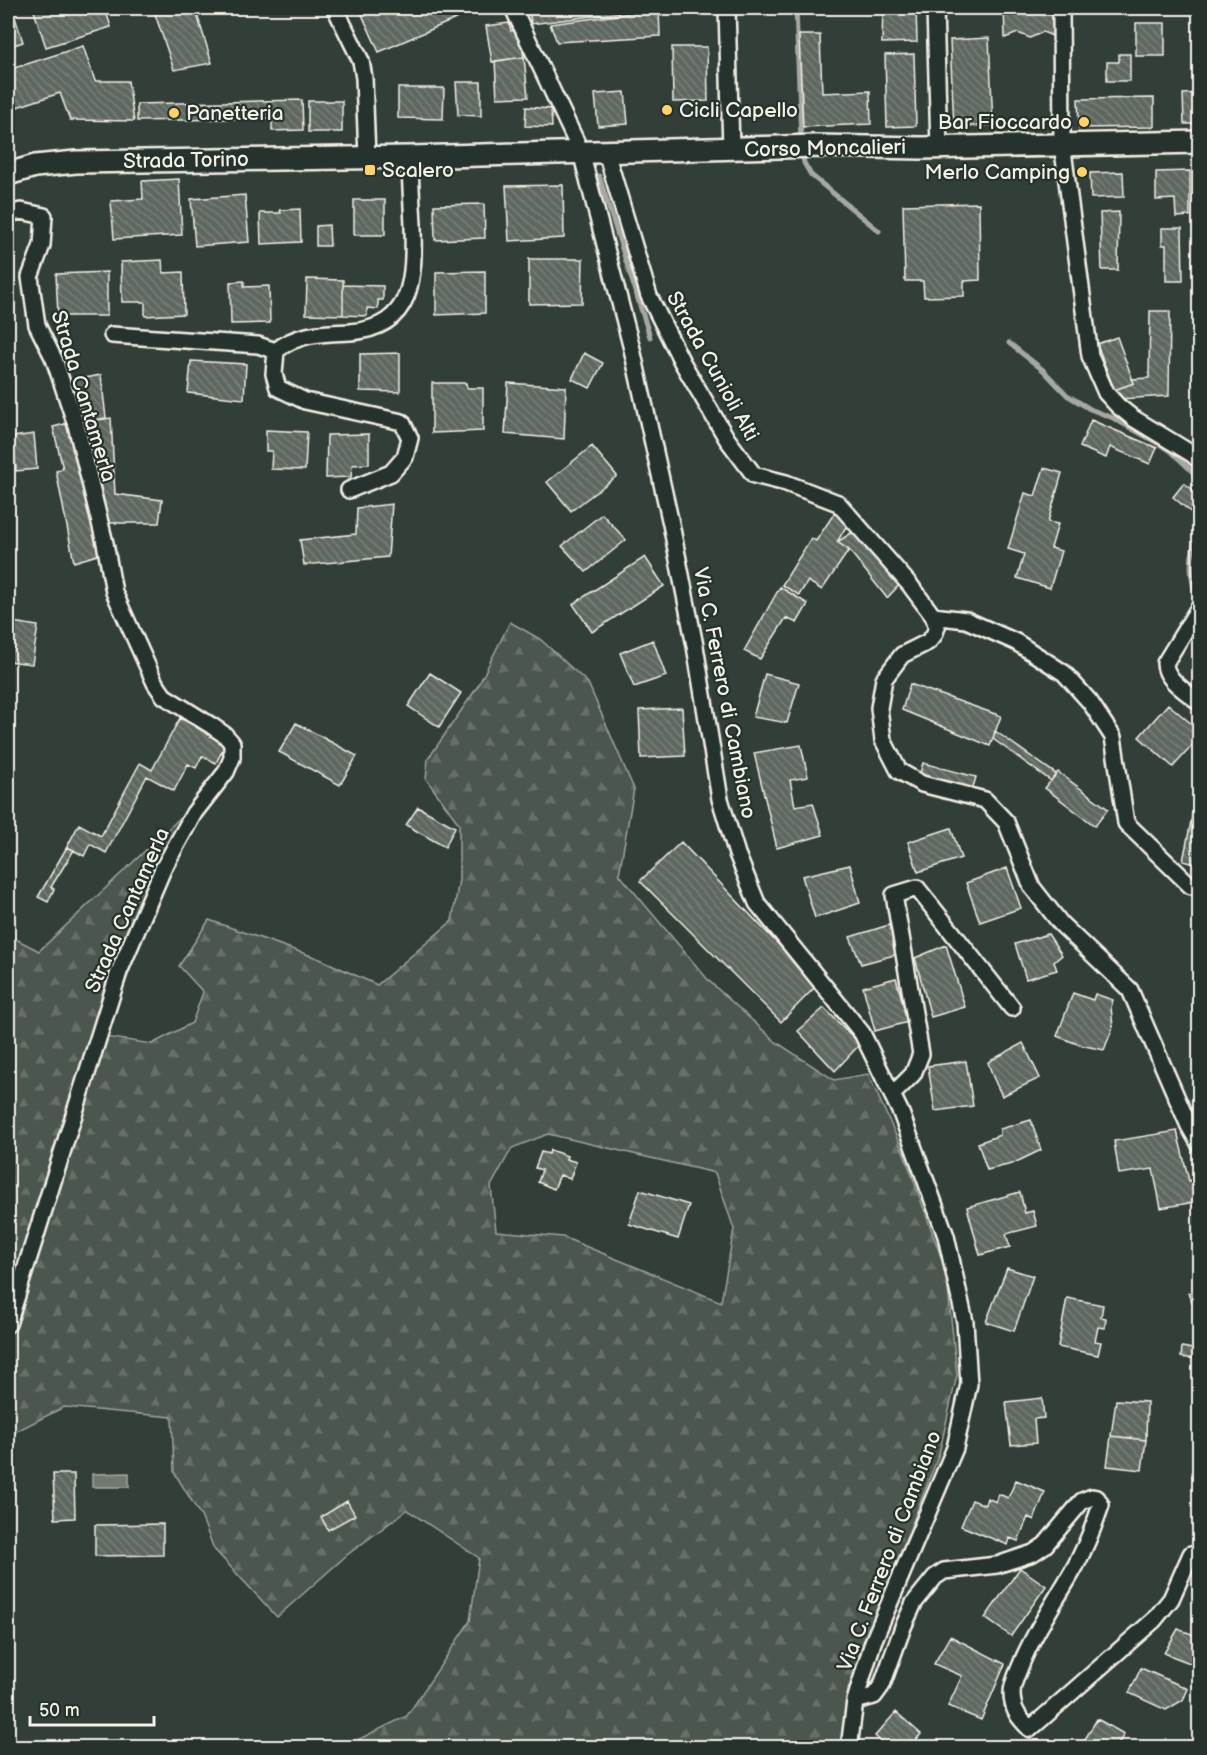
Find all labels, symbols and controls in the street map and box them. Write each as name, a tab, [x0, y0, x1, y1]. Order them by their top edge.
place label: Cicli Capello	[679, 98, 798, 123]
place label: Panetteria	[186, 101, 284, 126]
marker: Cicli Capello	[660, 103, 674, 117]
marker: Panetteria	[167, 106, 181, 120]
place label: Bar Fioccardo	[938, 110, 1072, 135]
marker: Bar Fioccardo	[1077, 115, 1091, 129]
street label: Corso Moncalieri	[744, 135, 906, 162]
street label: Strada Torino	[123, 147, 249, 174]
place label: Scalero	[382, 158, 454, 183]
place label: Merlo Camping	[924, 160, 1070, 185]
marker: Scalero	[363, 163, 377, 177]
marker: Merlo Camping	[1075, 165, 1089, 179]
street label: Strada Cunioli Alti	[661, 287, 764, 445]
street label: Strada Cantamerla	[46, 307, 121, 485]
street label: Via C. Ferrero di Cambiano	[688, 565, 761, 821]
street label: Strada Cantamerla	[80, 824, 175, 997]
street label: Via C. Ferrero di Cambiano	[832, 1427, 947, 1675]
scale bar	[30, 1689, 154, 1727]
text: 50 m	[39, 1700, 80, 1721]

